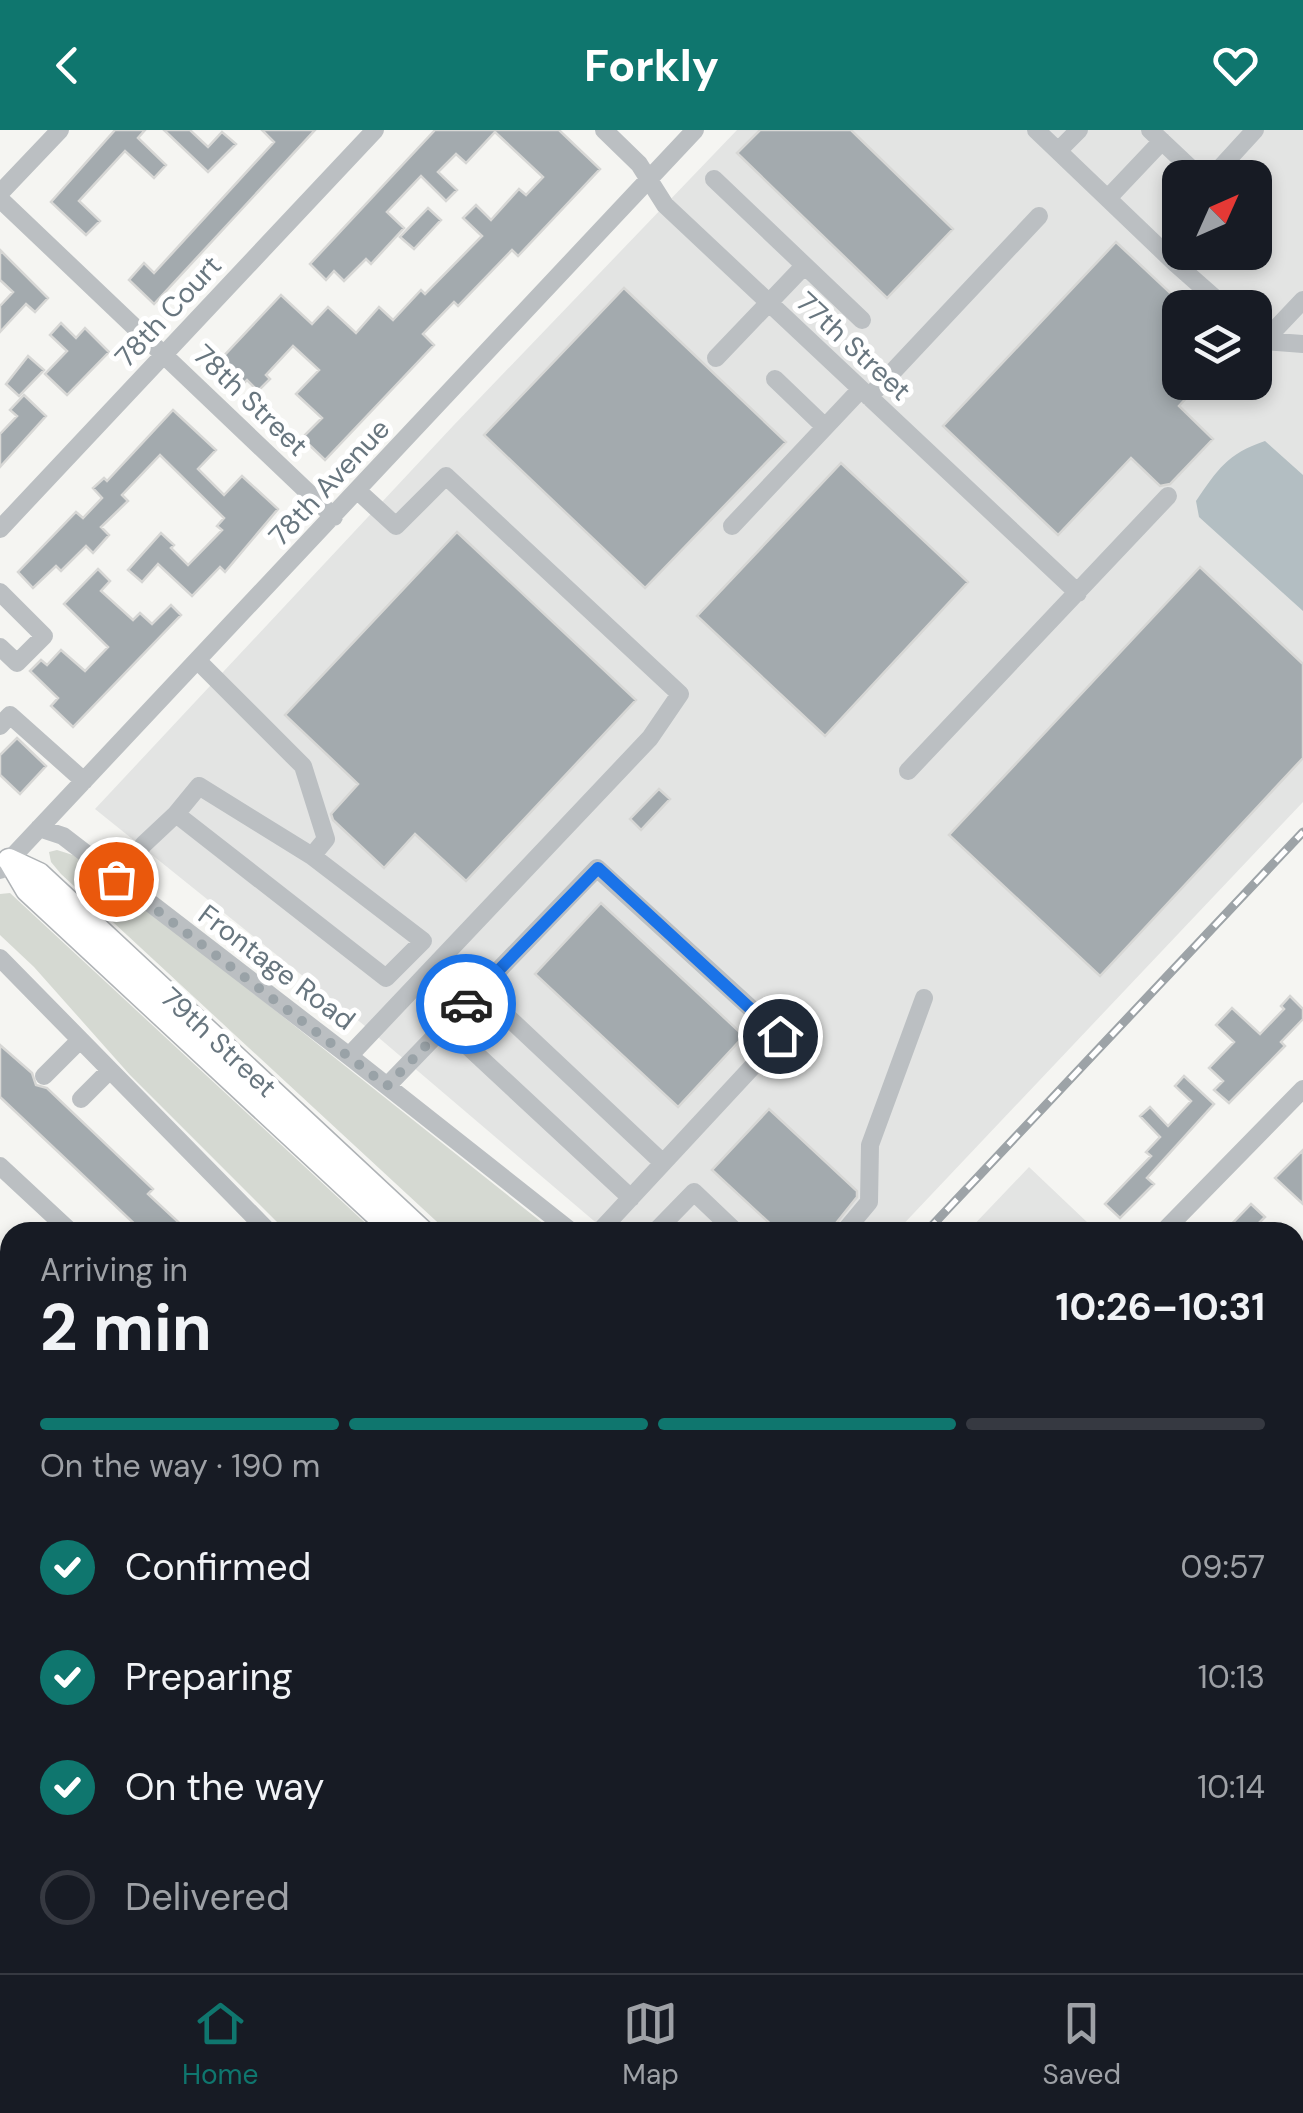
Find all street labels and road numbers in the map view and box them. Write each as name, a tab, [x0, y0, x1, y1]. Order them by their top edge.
street label: 78th Court	[107, 247, 230, 375]
street label: 77th Street	[788, 284, 919, 409]
street label: 78th Street	[186, 337, 316, 464]
street label: 78th Avenue	[261, 411, 398, 554]
street label: Frontage Road	[191, 896, 363, 1039]
street label: 79th Street	[153, 979, 285, 1106]

